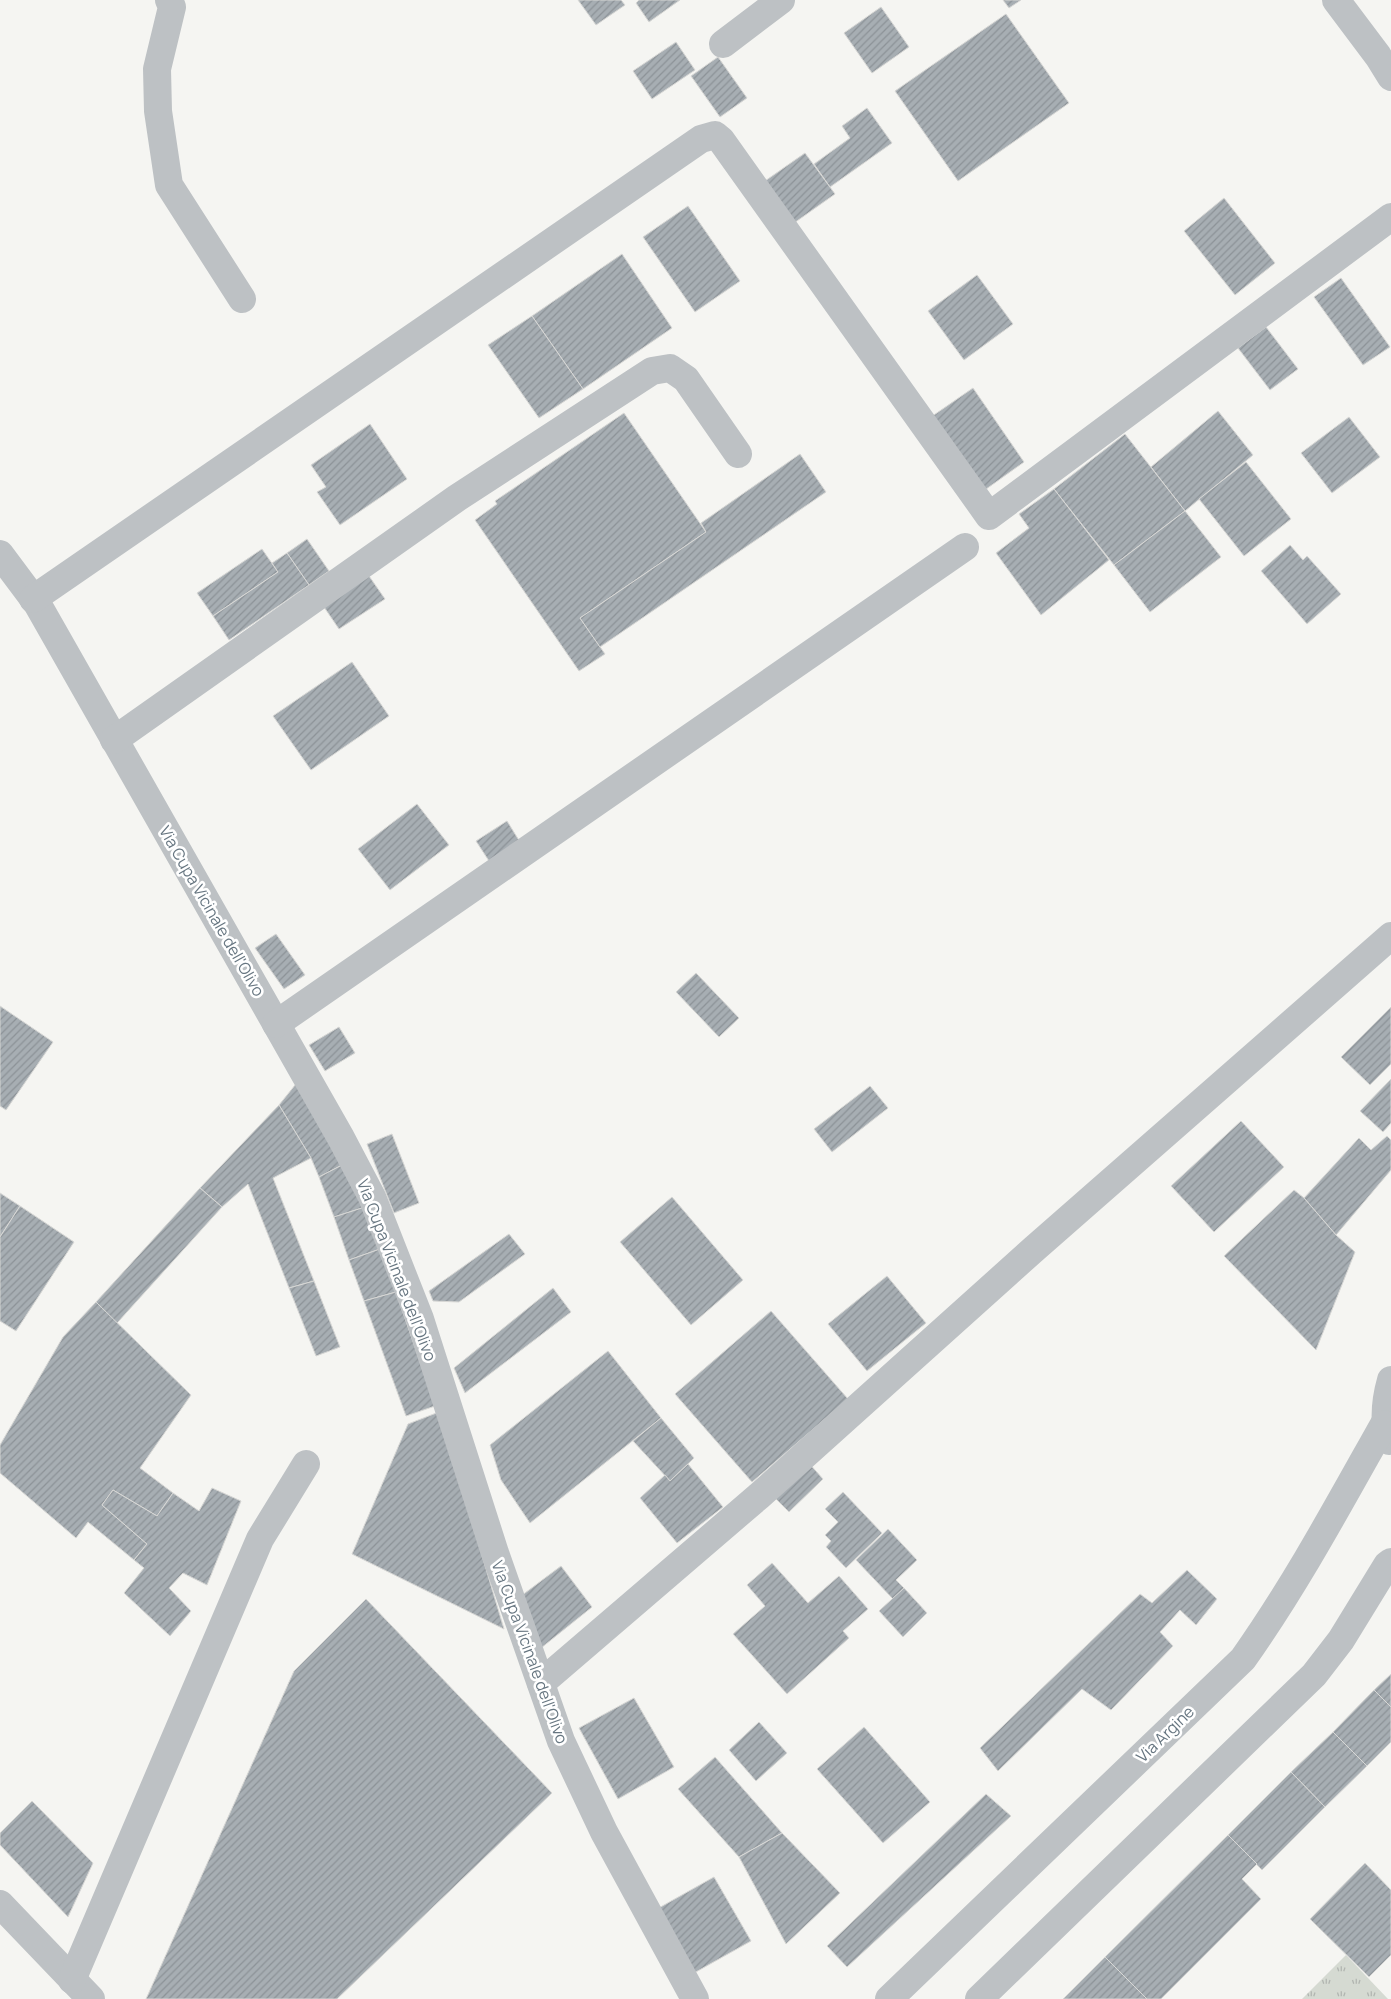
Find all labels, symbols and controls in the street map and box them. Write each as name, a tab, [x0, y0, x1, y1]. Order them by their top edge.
street label: Via Cupa Vicinale dell'Olivo	[154, 822, 270, 1000]
street label: Via Cupa Vicinale dell'Olivo	[352, 1176, 442, 1364]
street label: Via Cupa Vicinale dell'Olivo	[487, 1557, 573, 1747]
street label: Via Argine	[1131, 1701, 1199, 1767]

